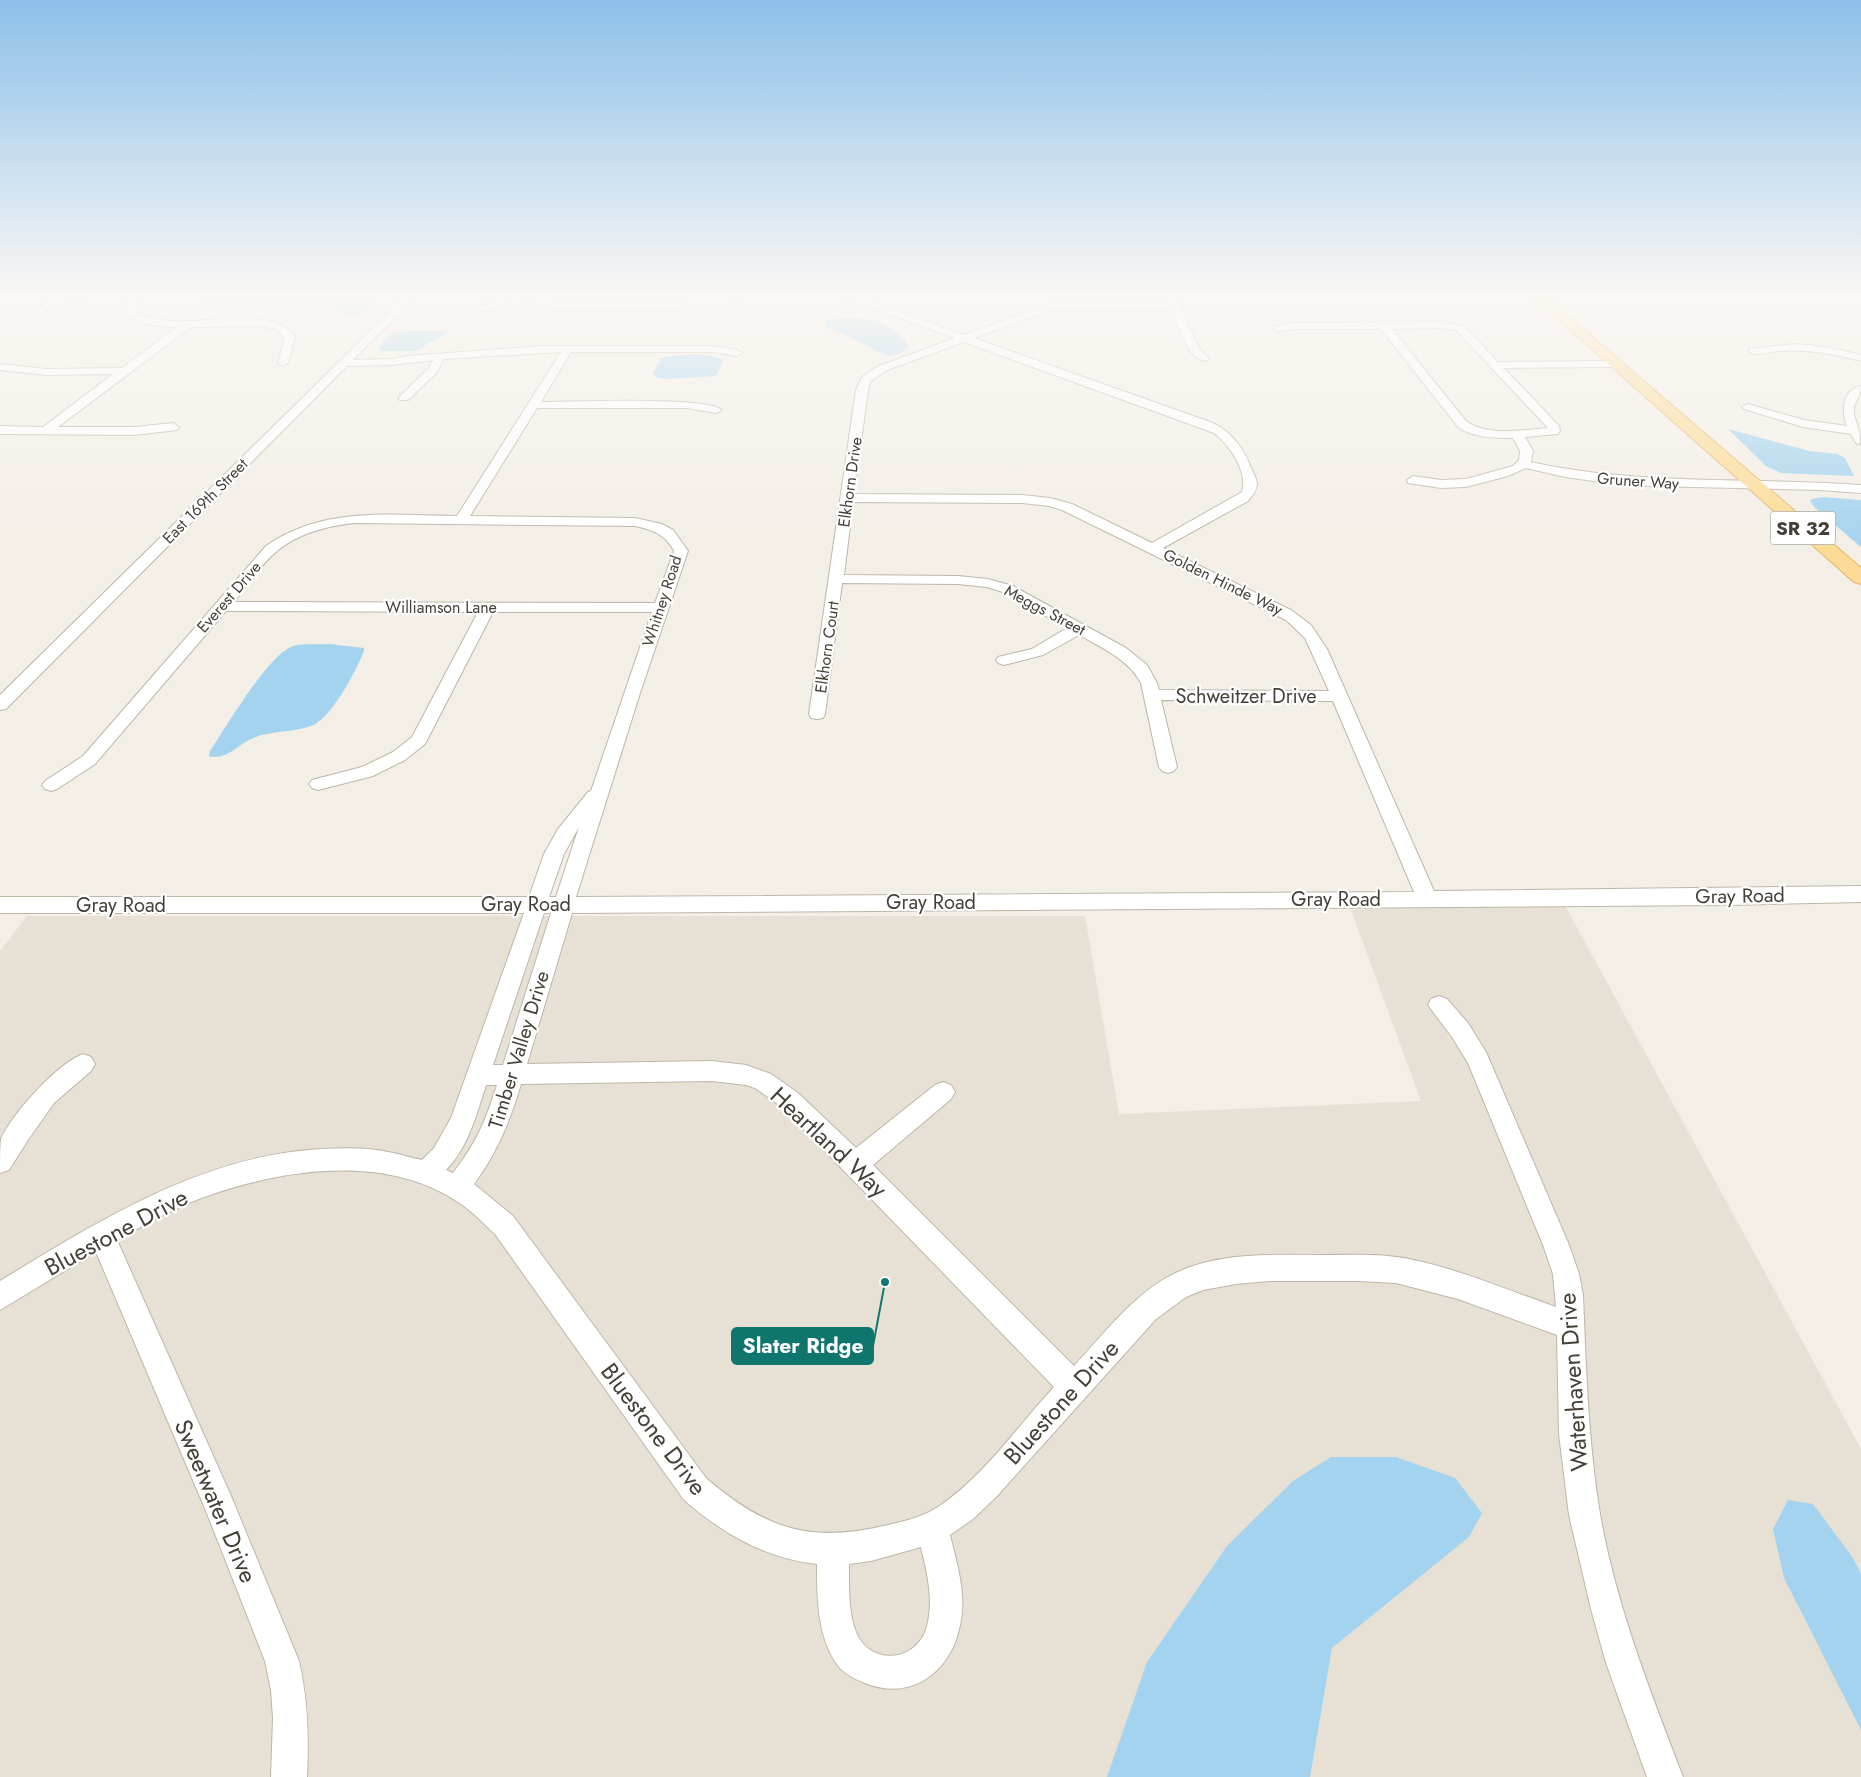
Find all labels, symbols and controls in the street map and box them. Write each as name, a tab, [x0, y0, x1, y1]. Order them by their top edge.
street label: Elkhorn Drive	[832, 435, 868, 529]
street label: East 169th Street	[157, 453, 253, 549]
street label: Gruner Way	[1596, 467, 1681, 495]
road number: SR 32	[1770, 512, 1836, 544]
street label: Golden Hinde Way	[1159, 543, 1288, 621]
street label: Whitney Road	[636, 552, 688, 650]
street label: Everest Drive	[191, 556, 267, 638]
street label: Meggs Street	[1000, 579, 1090, 641]
street label: Williamson Lane	[385, 596, 497, 619]
street label: Elkhorn Court	[809, 599, 845, 695]
street label: Schweitzer Drive	[1175, 682, 1317, 711]
street label: Gray Road	[1695, 881, 1785, 911]
street label: Gray Road	[1291, 885, 1381, 914]
street label: Gray Road	[886, 888, 976, 917]
street label: Gray Road	[481, 890, 571, 919]
street label: Gray Road	[76, 891, 166, 920]
street label: Timber Valley Drive	[481, 967, 557, 1133]
street label: Heartland Way	[763, 1078, 896, 1206]
street label: Bluestone Drive	[38, 1179, 194, 1285]
street label: Waterhaven Drive	[1549, 1291, 1597, 1473]
callout: Slater Ridge	[732, 1328, 873, 1364]
text: Slater Ridge	[743, 1331, 863, 1361]
street label: Bluestone Drive	[995, 1332, 1127, 1472]
street label: Bluestone Drive	[593, 1355, 715, 1503]
street label: Sweetwater Drive	[166, 1414, 266, 1588]

